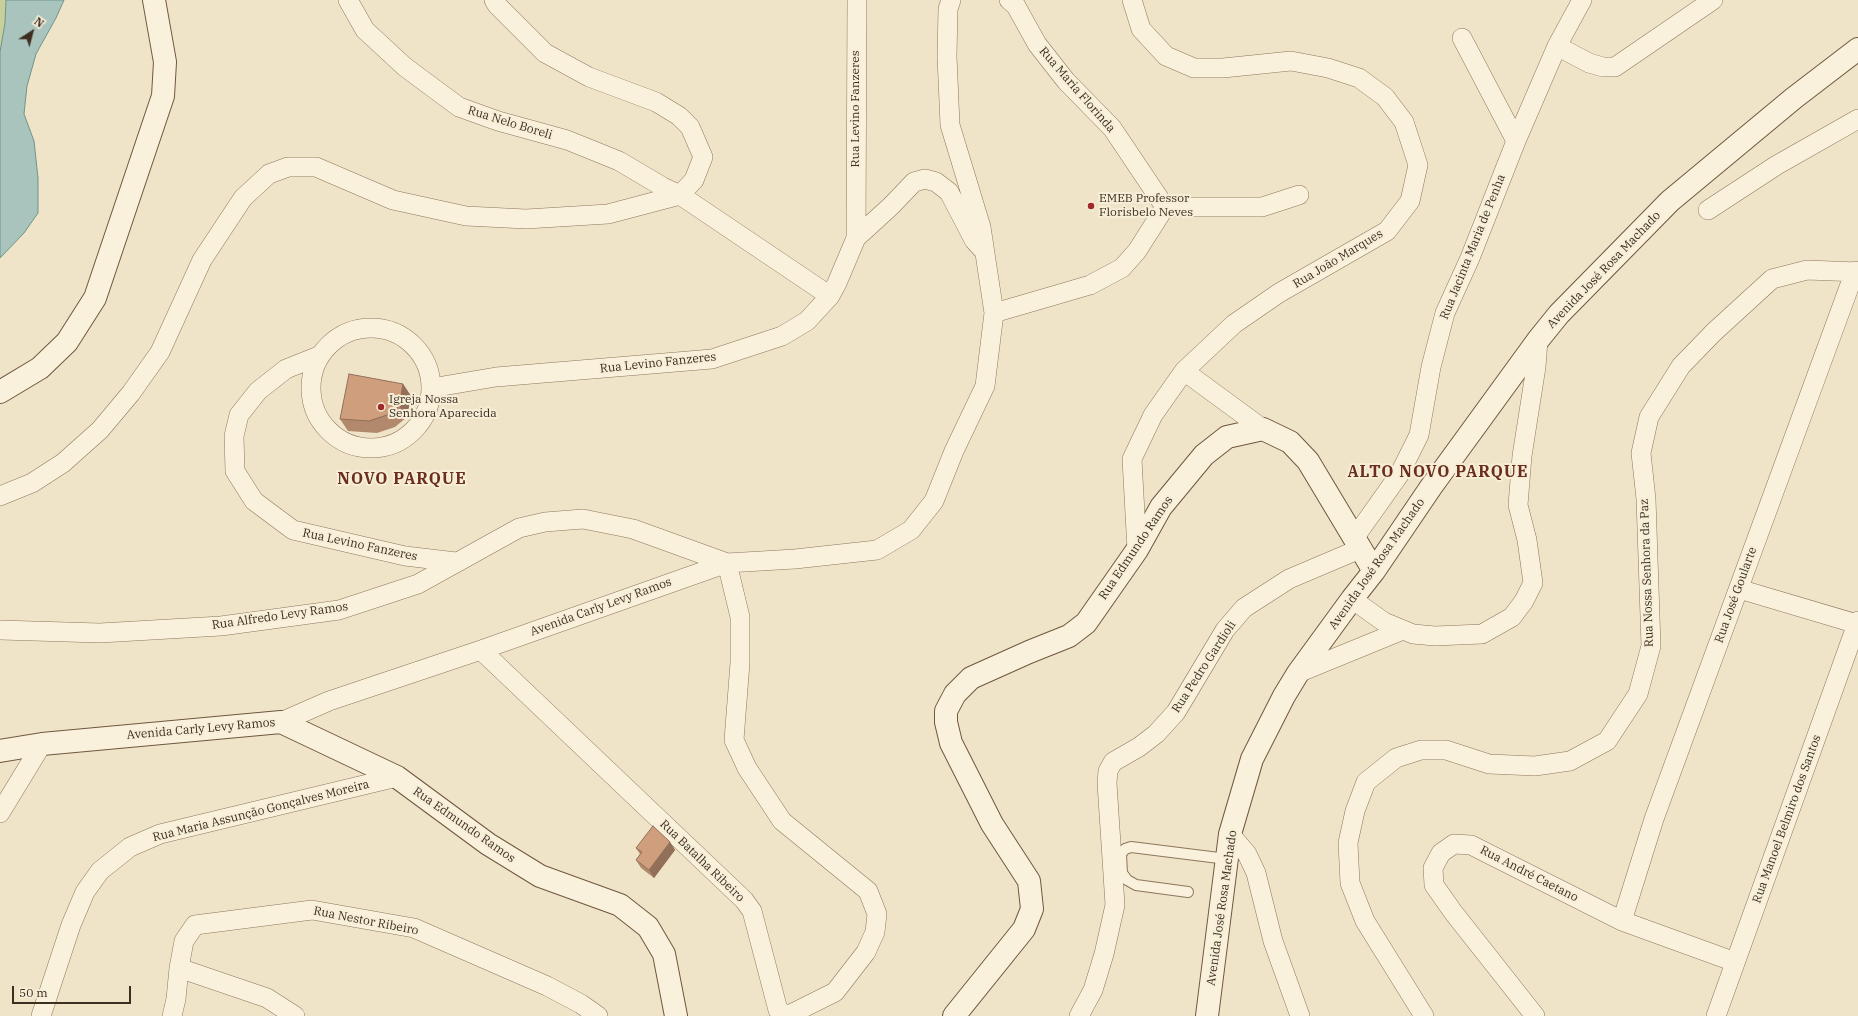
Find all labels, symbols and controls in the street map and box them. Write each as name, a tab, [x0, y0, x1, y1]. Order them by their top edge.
north arrow	[12, 12, 52, 52]
text: N	[31, 14, 47, 31]
street label: Rua Maria Florinda	[1036, 44, 1118, 136]
street label: Rua Levino Fanzeres	[849, 51, 863, 167]
street label: Rua Nelo Boreli	[466, 103, 554, 143]
street label: Rua Jacinta Maria de Penha	[1437, 172, 1509, 322]
place label: EMEB Professor Florisbelo Neves	[1099, 192, 1193, 220]
marker: EMEB Professor Florisbelo Neves	[1086, 201, 1096, 211]
street label: Avenida José Rosa Machado	[1544, 208, 1664, 332]
street label: Rua João Marques	[1290, 226, 1386, 292]
street label: Rua Levino Fanzeres	[599, 350, 717, 376]
place label: Igreja Nossa Senhora Aparecida	[389, 393, 497, 421]
marker: Igreja Nossa Senhora Aparecida	[376, 402, 386, 412]
district label: ALTO NOVO PARQUE	[1347, 462, 1529, 482]
district label: NOVO PARQUE	[337, 469, 467, 489]
street label: Rua Edmundo Ramos	[1096, 494, 1176, 602]
street label: Avenida José Rosa Machado	[1326, 496, 1428, 632]
street label: Rua Nossa Senhora da Paz	[1637, 499, 1657, 647]
street label: Rua Levino Fanzeres	[301, 526, 419, 564]
street label: Rua José Goularte	[1712, 545, 1760, 645]
street label: Avenida Carly Levy Ramos	[528, 575, 674, 639]
street label: Rua Alfredo Levy Ramos	[211, 599, 349, 633]
street label: Rua Pedro Gardioli	[1169, 618, 1239, 716]
street label: Avenida Carly Levy Ramos	[126, 715, 276, 743]
street label: Rua Manoel Belmiro dos Santos	[1750, 733, 1824, 905]
street label: Rua Maria Assunção Gonçalves Moreira	[151, 777, 371, 845]
street label: Rua Edmundo Ramos	[410, 784, 518, 866]
street label: Rua Batalha Ribeiro	[657, 817, 747, 905]
street label: Avenida José Rosa Machado	[1204, 829, 1240, 987]
street label: Rua André Caetano	[1477, 843, 1581, 905]
street label: Rua Nestor Ribeiro	[312, 904, 420, 938]
scale bar	[14, 978, 133, 1004]
text: 50 m	[19, 985, 48, 1000]

